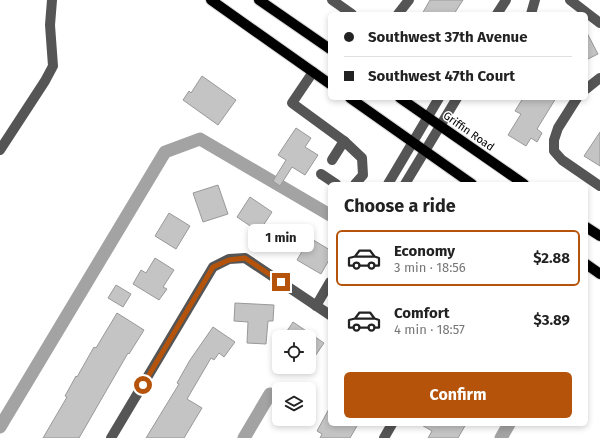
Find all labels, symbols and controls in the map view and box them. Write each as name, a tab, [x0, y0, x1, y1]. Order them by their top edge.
text: Southwest 37th Avenue	[368, 28, 527, 46]
text: Southwest 47th Court	[368, 67, 515, 85]
street label: Griffin Road	[441, 109, 497, 154]
text: Choose a ride	[344, 195, 456, 217]
callout: 1 min	[248, 224, 314, 252]
text: 1 min	[265, 230, 297, 245]
icon: car	[346, 240, 382, 276]
text: Economy	[394, 242, 455, 260]
text: $2.88	[533, 249, 570, 267]
text: 3 min · 18:56	[394, 260, 466, 275]
route end	[272, 273, 290, 291]
icon: car	[346, 302, 382, 338]
text: Comfort	[394, 304, 450, 322]
text: $3.89	[533, 311, 570, 329]
text: 4 min · 18:57	[394, 322, 465, 337]
map controls	[272, 330, 316, 426]
button: locate	[272, 330, 316, 374]
button: Confirm	[344, 372, 572, 418]
route start	[134, 376, 152, 394]
button: layers	[272, 382, 316, 426]

